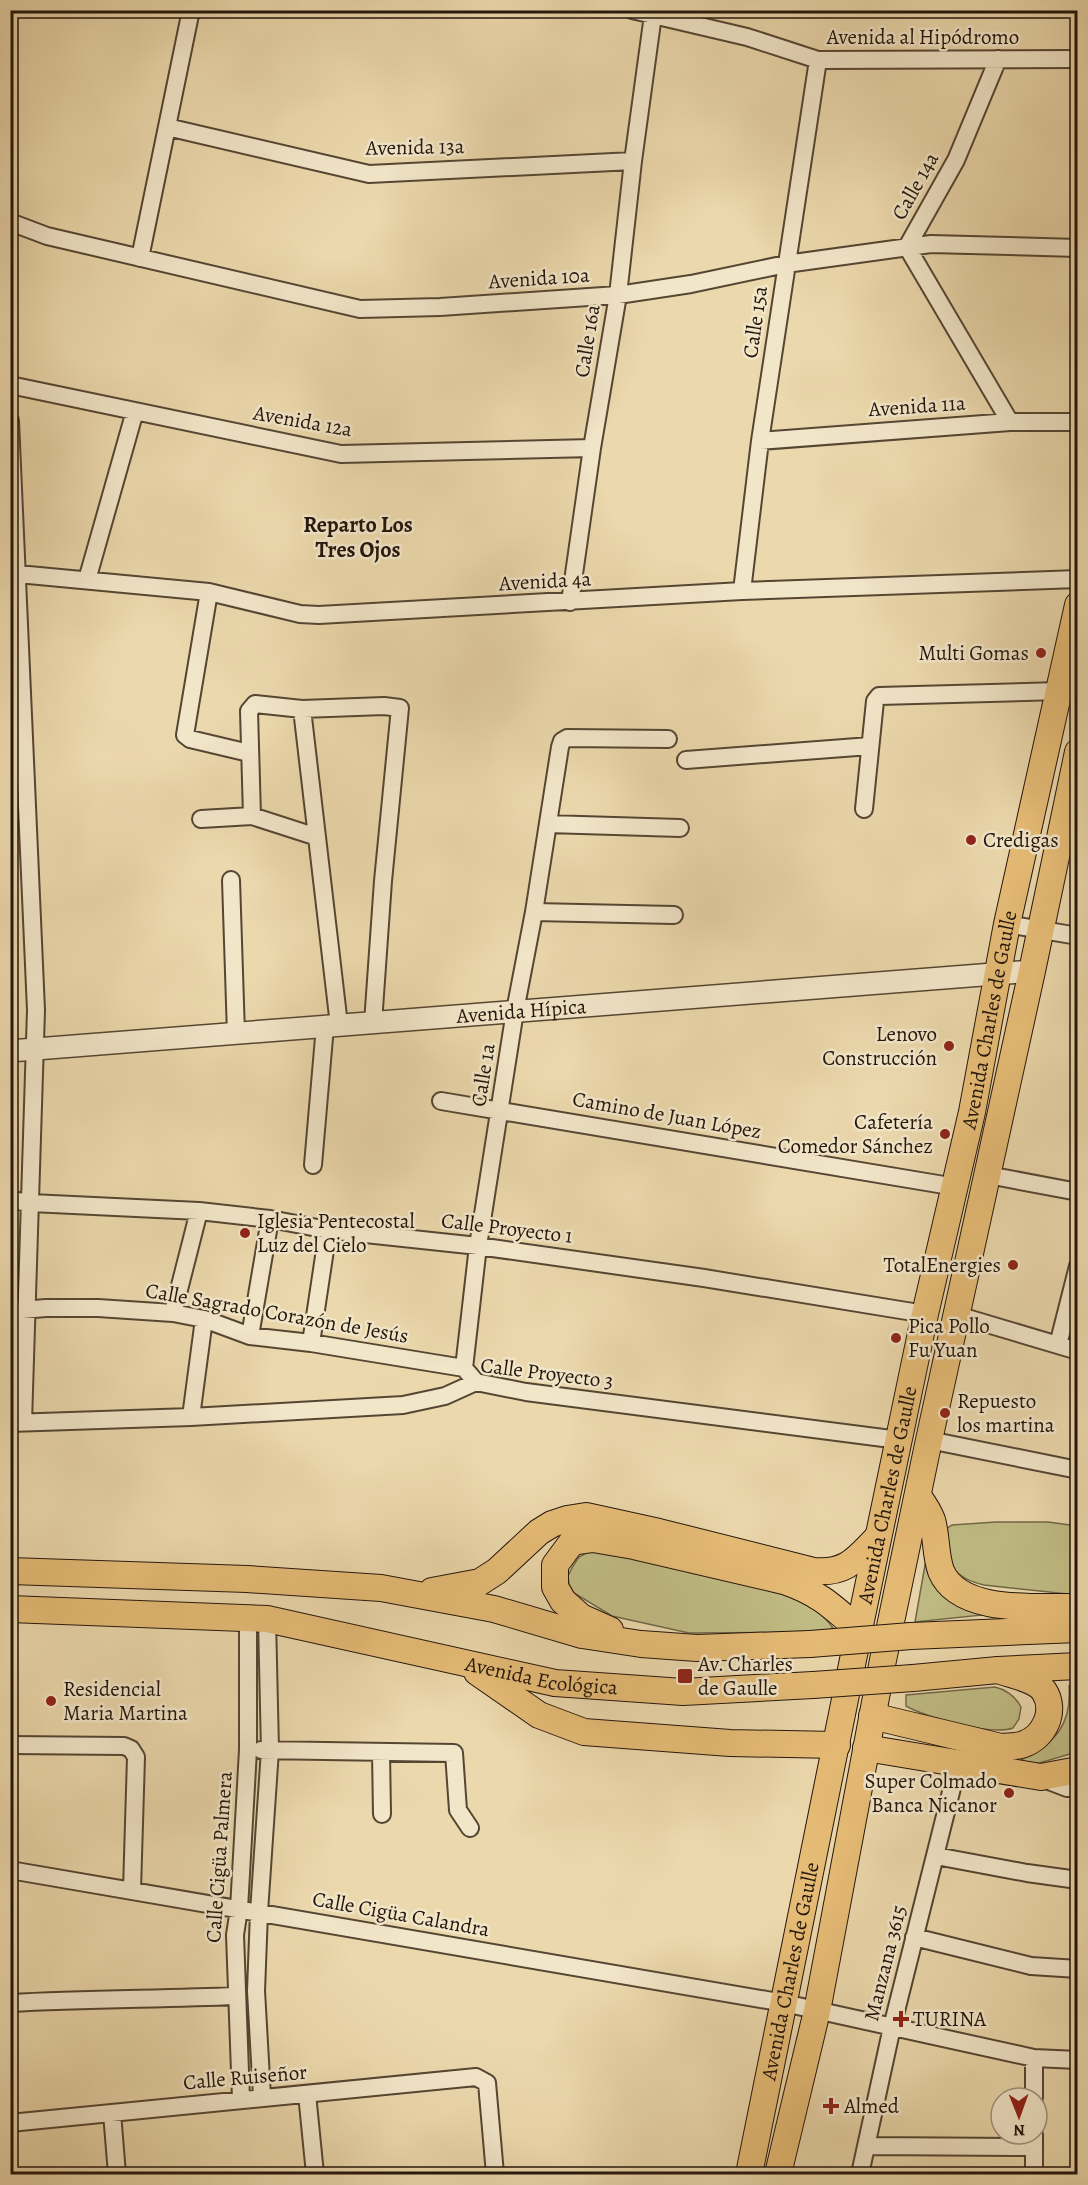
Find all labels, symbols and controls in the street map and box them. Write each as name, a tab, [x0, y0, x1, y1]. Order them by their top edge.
street label: Avenida al Hipódromo	[826, 23, 1019, 51]
street label: Avenida 13a	[364, 132, 465, 162]
street label: Calle 14a	[885, 147, 945, 225]
street label: Avenida 10a	[487, 260, 591, 296]
street label: Calle 15a	[736, 284, 774, 360]
street label: Calle 16a	[567, 302, 607, 379]
street label: Avenida 11a	[867, 389, 967, 423]
street label: Avenida 12a	[250, 398, 355, 443]
district label: Reparto Los Tres Ojos	[303, 510, 413, 565]
street label: Avenida 4a	[497, 565, 592, 597]
place label: Multi Gomas	[918, 639, 1029, 667]
marker: Multi Gomas	[1034, 646, 1048, 660]
place label: Credigas	[983, 826, 1059, 854]
marker: Credigas	[964, 833, 978, 847]
street label: Avenida Charles de Gaulle	[954, 908, 1024, 1133]
street label: Avenida Hípica	[454, 992, 588, 1030]
place label: Lenovo Construcción	[822, 1020, 937, 1072]
marker: Lenovo Construcción	[942, 1039, 956, 1053]
street label: Calle 1a	[464, 1041, 502, 1109]
street label: Camino de Juan López	[570, 1085, 764, 1145]
place label: Cafetería Comedor Sánchez	[778, 1108, 933, 1160]
marker: Cafetería Comedor Sánchez	[938, 1127, 952, 1141]
street label: Calle Proyecto 1	[440, 1206, 574, 1250]
place label: Iglesia Pentecostal Luz del Cielo	[257, 1207, 415, 1259]
marker: Iglesia Pentecostal Luz del Cielo	[238, 1226, 252, 1240]
place label: TotalEnergies	[883, 1251, 1001, 1279]
marker: TotalEnergies	[1006, 1258, 1020, 1272]
street label: Calle Sagrado Corazón de Jesús	[143, 1276, 411, 1350]
place label: Pica Pollo Fu Yuan	[908, 1312, 990, 1364]
marker: Pica Pollo Fu Yuan	[889, 1331, 903, 1345]
street label: Calle Proyecto 3	[479, 1351, 615, 1395]
street label: Avenida Charles de Gaulle	[851, 1383, 924, 1607]
place label: Repuesto los martina	[957, 1387, 1055, 1439]
marker: Repuesto los martina	[938, 1406, 952, 1420]
street label: Avenida Ecológica	[462, 1649, 619, 1701]
place label: Av. Charles de Gaulle	[697, 1650, 793, 1702]
marker: Av. Charles de Gaulle	[676, 1667, 694, 1685]
place label: Residencial Maria Martina	[63, 1675, 188, 1727]
marker: Residencial Maria Martina	[44, 1694, 58, 1708]
place label: Super Colmado Banca Nicanor	[865, 1767, 997, 1819]
street label: Calle Cigüa Palmera	[199, 1770, 239, 1944]
marker: Super Colmado Banca Nicanor	[1002, 1786, 1016, 1800]
street label: Avenida Charles de Gaulle	[754, 1860, 826, 2084]
street label: Calle Cigüa Calandra	[310, 1885, 492, 1943]
street label: Manzana 3615	[857, 1902, 913, 2024]
place label: TURINA	[913, 2005, 987, 2033]
marker: TURINA	[894, 2012, 908, 2026]
street label: Calle Ruiseñor	[182, 2058, 308, 2096]
north arrow	[989, 2086, 1049, 2146]
place label: Almed	[843, 2092, 900, 2120]
marker: Almed	[822, 2097, 840, 2115]
text: N	[1013, 2119, 1025, 2141]

